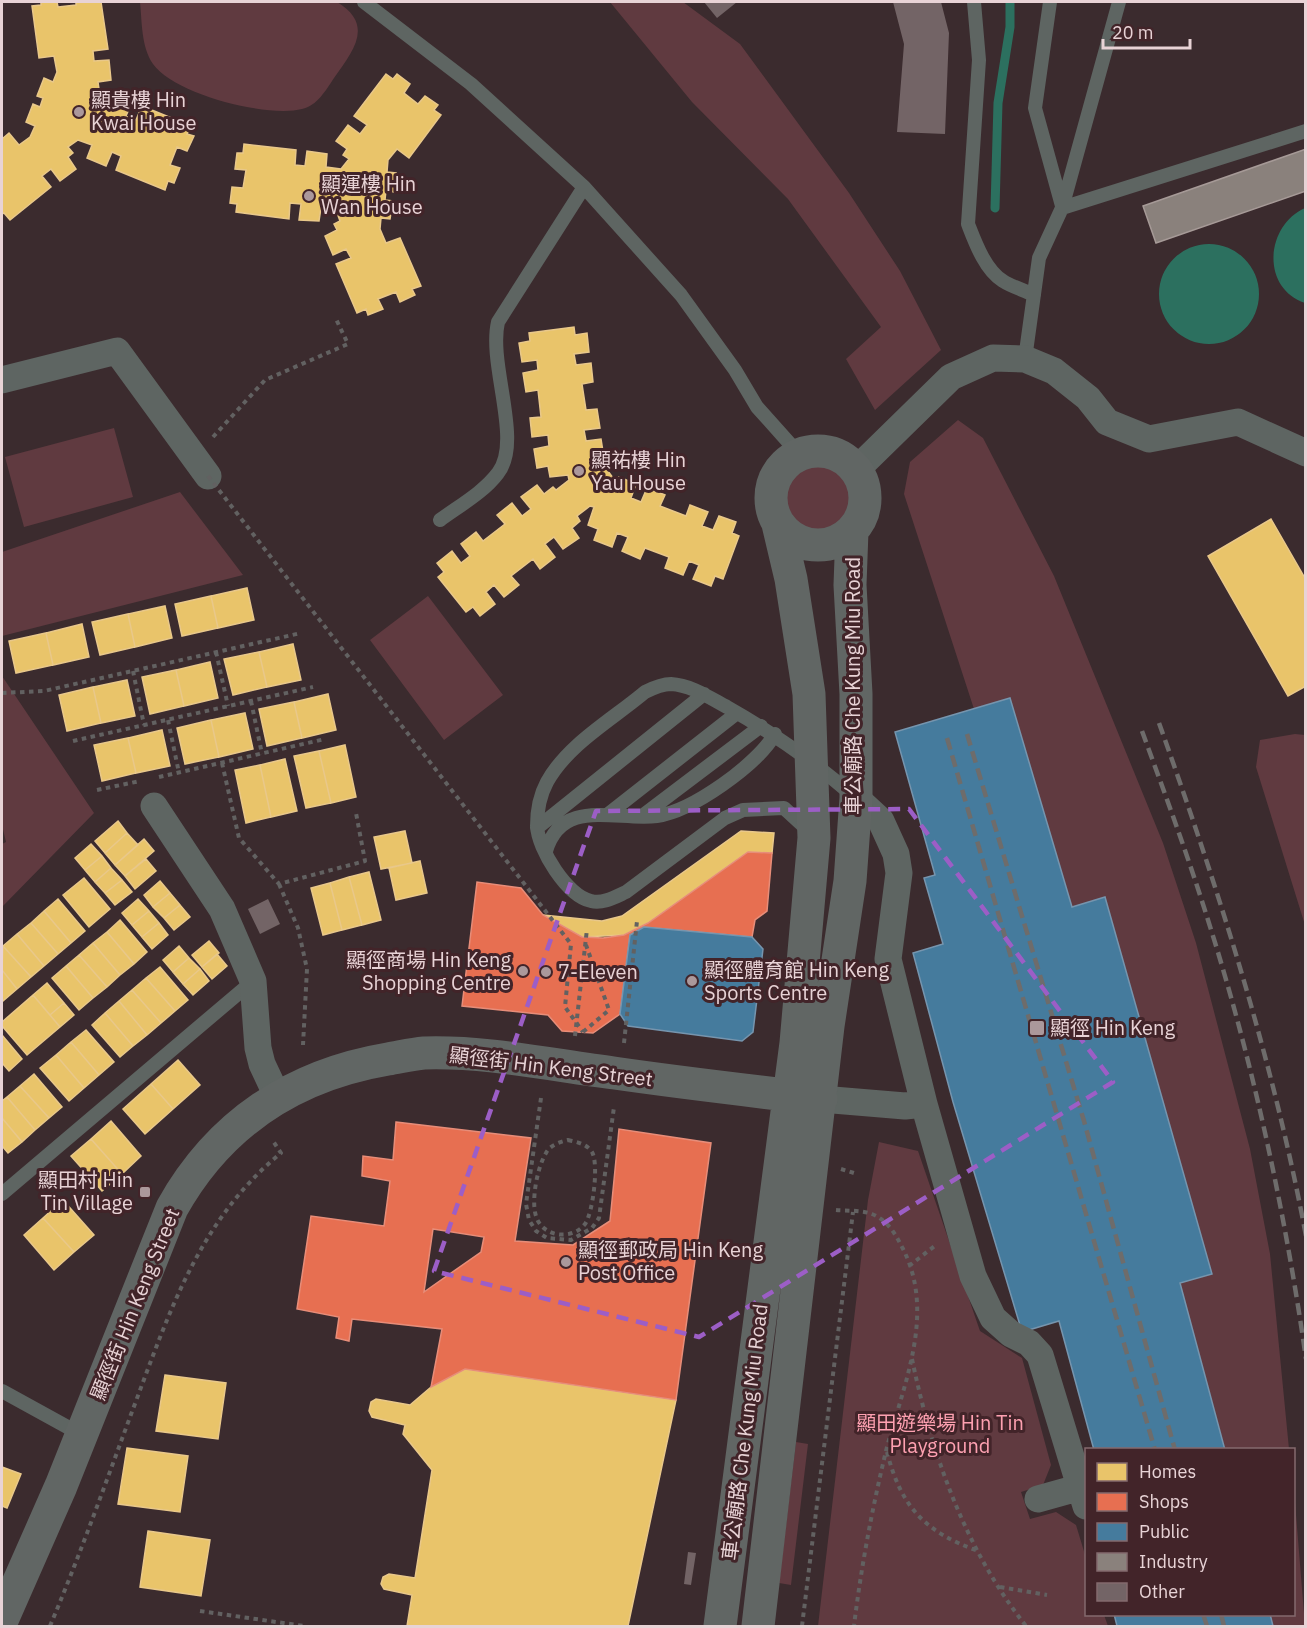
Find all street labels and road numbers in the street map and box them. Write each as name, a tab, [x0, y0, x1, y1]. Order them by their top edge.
street label: 車公廟路 Che Kung Miu Road	[839, 557, 866, 815]
street label: 顯徑街 Hin Keng Street	[448, 1041, 654, 1092]
street label: 顯徑街 Hin Keng Street	[84, 1204, 185, 1404]
street label: 車公廟路 Che Kung Miu Road	[715, 1302, 774, 1562]

